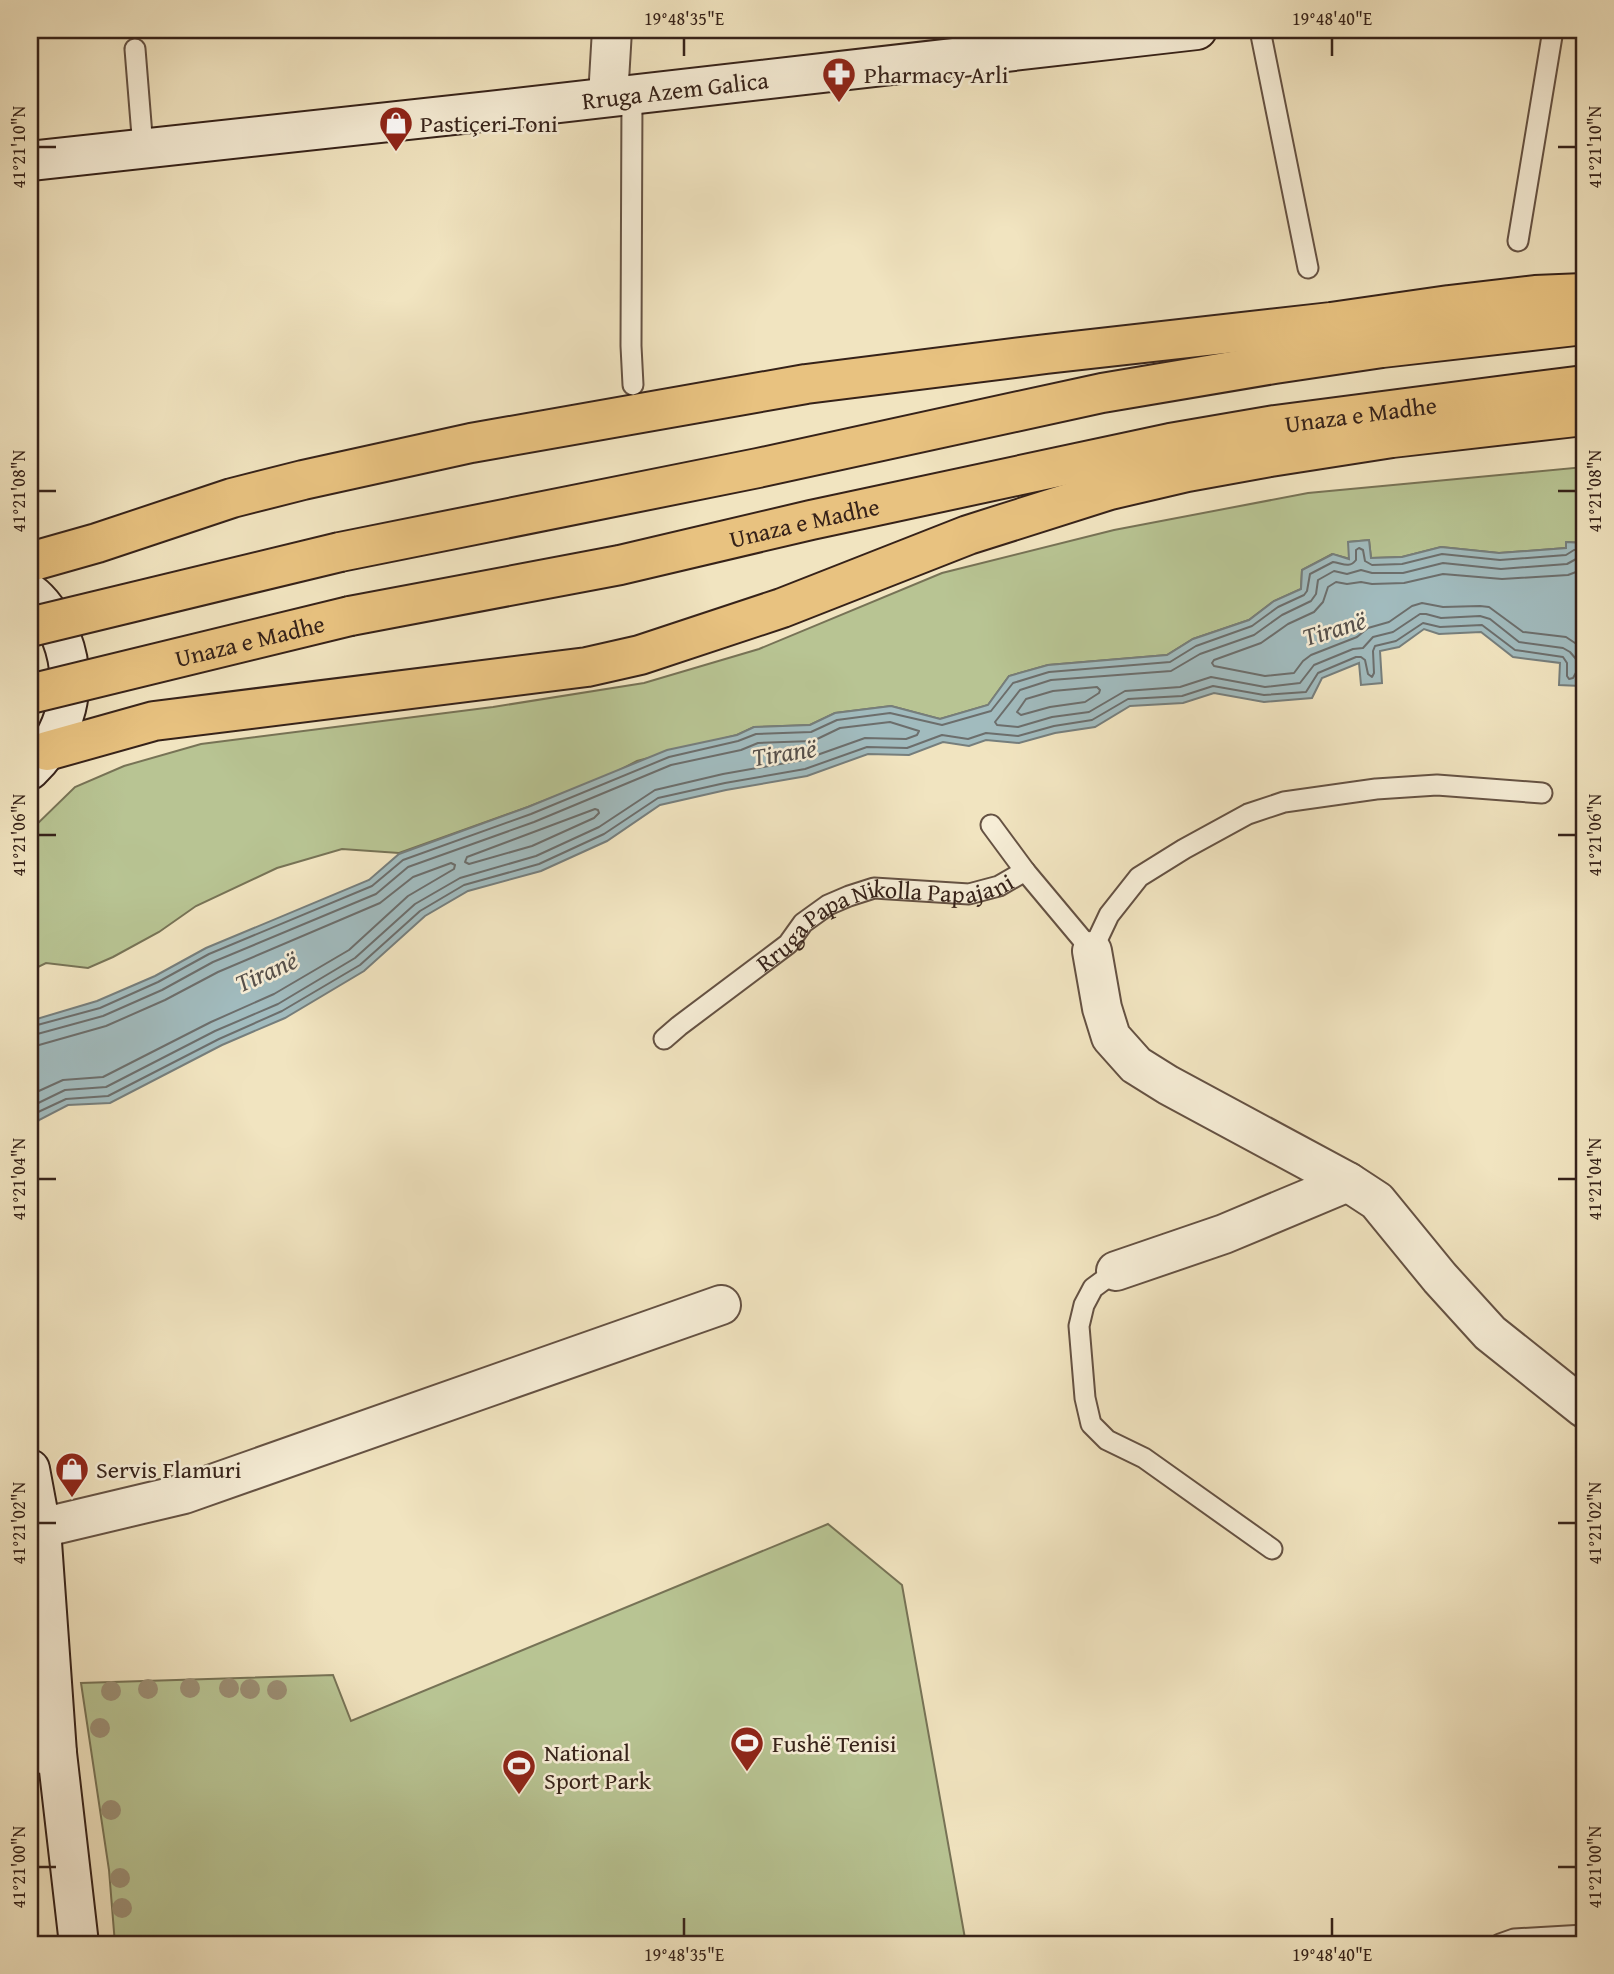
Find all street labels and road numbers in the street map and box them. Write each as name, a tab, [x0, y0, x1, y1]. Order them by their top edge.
street label: Rruga Azem Galica	[580, 62, 771, 118]
street label: Unaza e Madhe	[1283, 387, 1439, 441]
street label: Unaza e Madhe	[726, 488, 883, 556]
street label: Unaza e Madhe	[171, 605, 328, 676]
street label: Rruga Papa Nikolla Papajani	[748, 864, 1020, 980]

